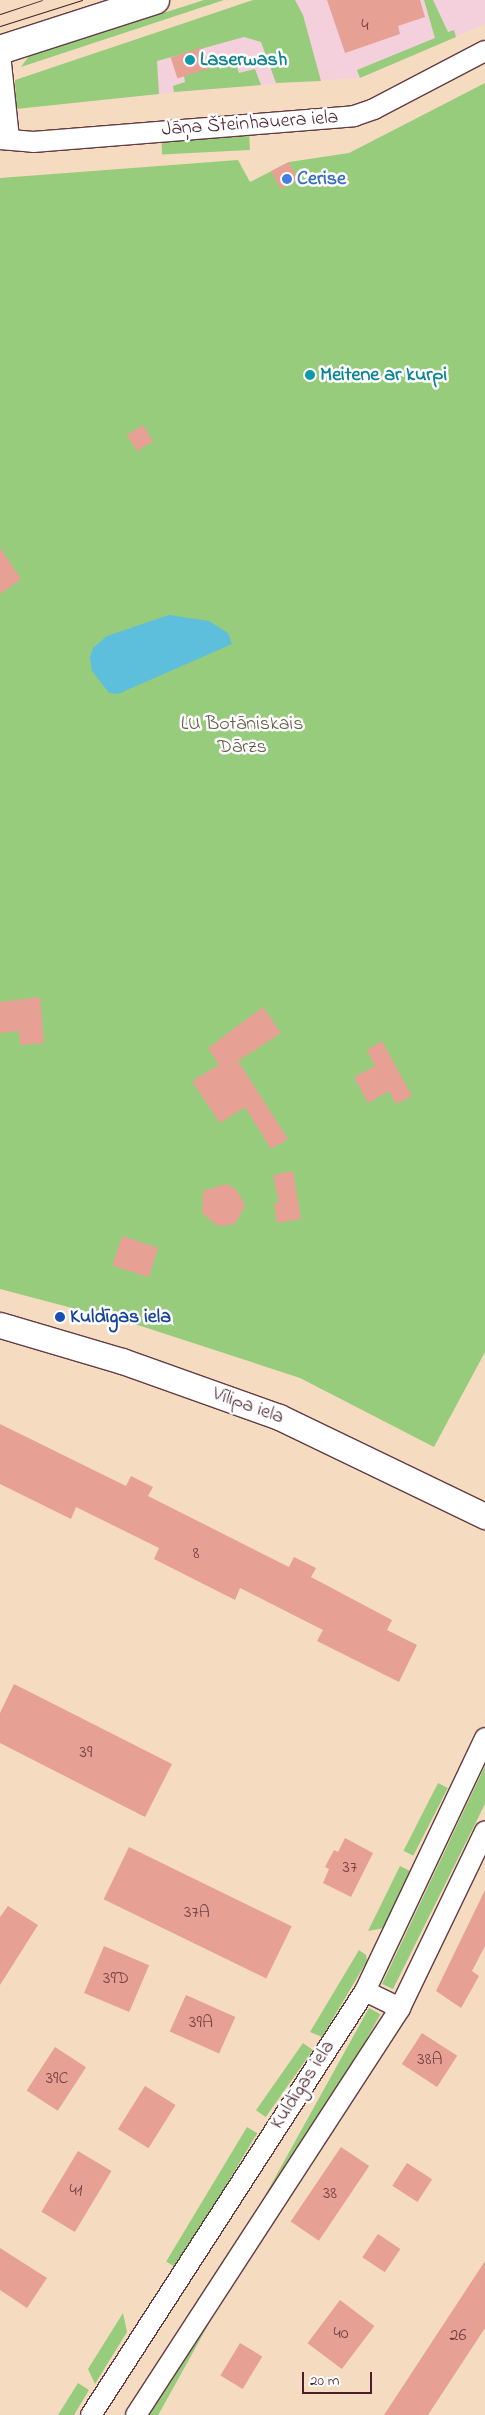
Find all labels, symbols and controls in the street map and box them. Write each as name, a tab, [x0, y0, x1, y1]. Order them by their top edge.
house number: 4	[361, 15, 369, 37]
place label: Laserwash	[200, 48, 287, 72]
marker: Laserwash	[184, 54, 196, 66]
street label: Jāņa Šteinhauera iela	[161, 106, 339, 142]
place label: Cerise	[297, 167, 346, 191]
marker: Cerise	[281, 173, 293, 185]
place label: Meitene ar kurpi	[320, 363, 447, 387]
marker: Meitene ar kurpi	[304, 369, 316, 381]
park label: LU Botāniskais Dārzs	[181, 712, 303, 759]
place label: Kuldīgas iela	[70, 1305, 171, 1329]
marker: Kuldīgas iela	[54, 1311, 66, 1323]
street label: Vīlipa iela	[209, 1382, 287, 1430]
house number: 8	[193, 1543, 199, 1565]
house number: 39	[80, 1742, 92, 1764]
house number: 37	[343, 1857, 357, 1879]
house number: 37A	[184, 1902, 210, 1924]
house number: 39D	[103, 1968, 129, 1990]
house number: 39A	[189, 2012, 213, 2034]
street label: Kuldīgas iela	[265, 2036, 341, 2134]
house number: 38A	[417, 2049, 443, 2071]
house number: 39C	[46, 2068, 68, 2090]
house number: 41	[69, 2180, 83, 2202]
house number: 38	[323, 2183, 337, 2205]
house number: 40	[333, 2323, 349, 2345]
house number: 26	[450, 2325, 466, 2347]
scale bar	[305, 2362, 375, 2394]
text: 20 m	[310, 2370, 339, 2392]

